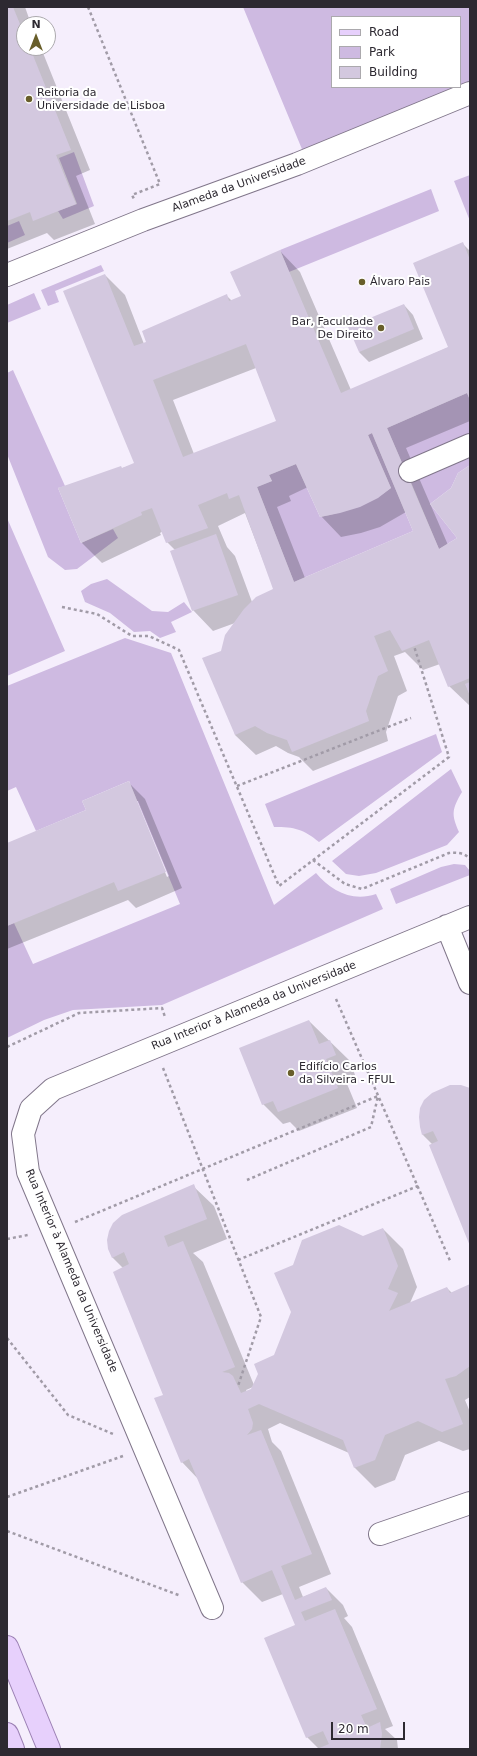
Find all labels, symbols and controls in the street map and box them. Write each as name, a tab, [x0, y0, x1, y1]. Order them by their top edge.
north arrow	[16, 16, 56, 56]
legend	[331, 16, 461, 88]
text: N	[31, 18, 41, 31]
text: Road	[369, 25, 399, 39]
text: Park	[369, 45, 395, 59]
text: Building	[369, 65, 418, 79]
place label: Reitoria da Universidade de Lisboa	[37, 86, 165, 112]
marker: Reitoria da Universidade de Lisboa	[24, 94, 34, 104]
street label: Alameda da Universidade	[170, 155, 308, 215]
place label: Álvaro Pais	[370, 275, 430, 289]
marker: Álvaro Pais	[357, 277, 367, 287]
place label: Bar, Faculdade De Direito	[292, 315, 373, 341]
marker: Bar, Faculdade De Direito	[376, 323, 386, 333]
street label: Rua Interior à Alameda da Universidade	[150, 959, 358, 1053]
place label: Edifício Carlos da Silveira - FFUL	[299, 1060, 395, 1086]
marker: Edifício Carlos da Silveira - FFUL	[286, 1068, 296, 1078]
street label: Rua Interior à Alameda da Universidade	[22, 1167, 120, 1375]
scale bar	[333, 1714, 407, 1740]
text: 20 m	[338, 1722, 369, 1736]

